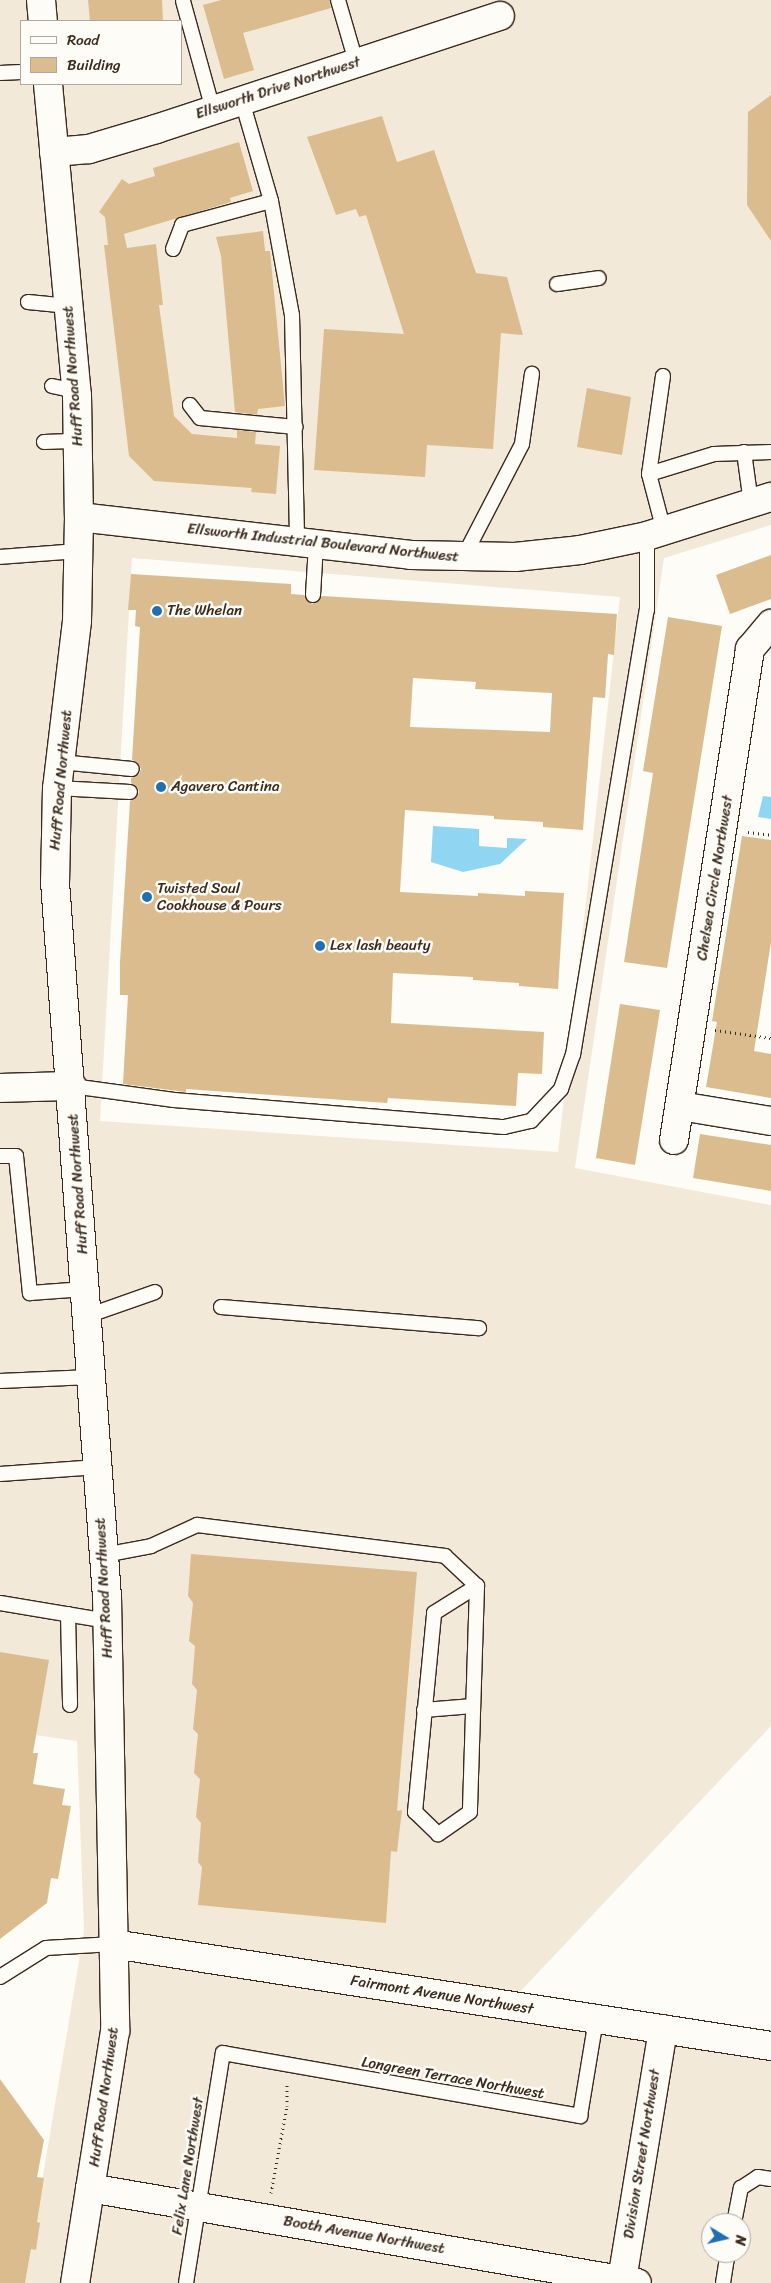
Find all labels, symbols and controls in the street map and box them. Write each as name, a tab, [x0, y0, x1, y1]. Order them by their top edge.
legend	[20, 20, 182, 85]
text: Road	[67, 27, 99, 53]
text: Building	[67, 52, 121, 78]
street label: Ellsworth Drive Northwest	[193, 53, 363, 123]
street label: Huff Road Northwest	[59, 305, 87, 447]
street label: Ellsworth Industrial Boulevard Northwest	[187, 520, 459, 566]
place label: The Whelan	[167, 602, 242, 620]
marker: The Whelan	[151, 605, 163, 617]
street label: Huff Road Northwest	[46, 709, 76, 851]
place label: Agavero Cantina	[171, 778, 279, 796]
marker: Agavero Cantina	[155, 781, 167, 793]
street label: Chelsea Circle Northwest	[693, 794, 737, 962]
place label: Twisted Soul Cookhouse & Pours	[157, 879, 282, 914]
marker: Twisted Soul Cookhouse & Pours	[141, 891, 153, 903]
place label: Lex lash beauty	[330, 937, 432, 955]
marker: Lex lash beauty	[314, 940, 326, 952]
street label: Huff Road Northwest	[64, 1113, 92, 1255]
street label: Huff Road Northwest	[91, 1517, 117, 1659]
street label: Fairmont Avenue Northwest	[349, 1972, 535, 2018]
street label: Huff Road Northwest	[85, 2026, 123, 2168]
street label: Longreen Terrace Northwest	[360, 2053, 546, 2103]
street label: Division Street Northwest	[620, 2068, 664, 2240]
street label: Felix Lane Northwest	[168, 2096, 208, 2236]
street label: Booth Avenue Northwest	[281, 2212, 447, 2258]
north arrow	[701, 2213, 751, 2263]
text: N	[727, 2234, 753, 2247]

